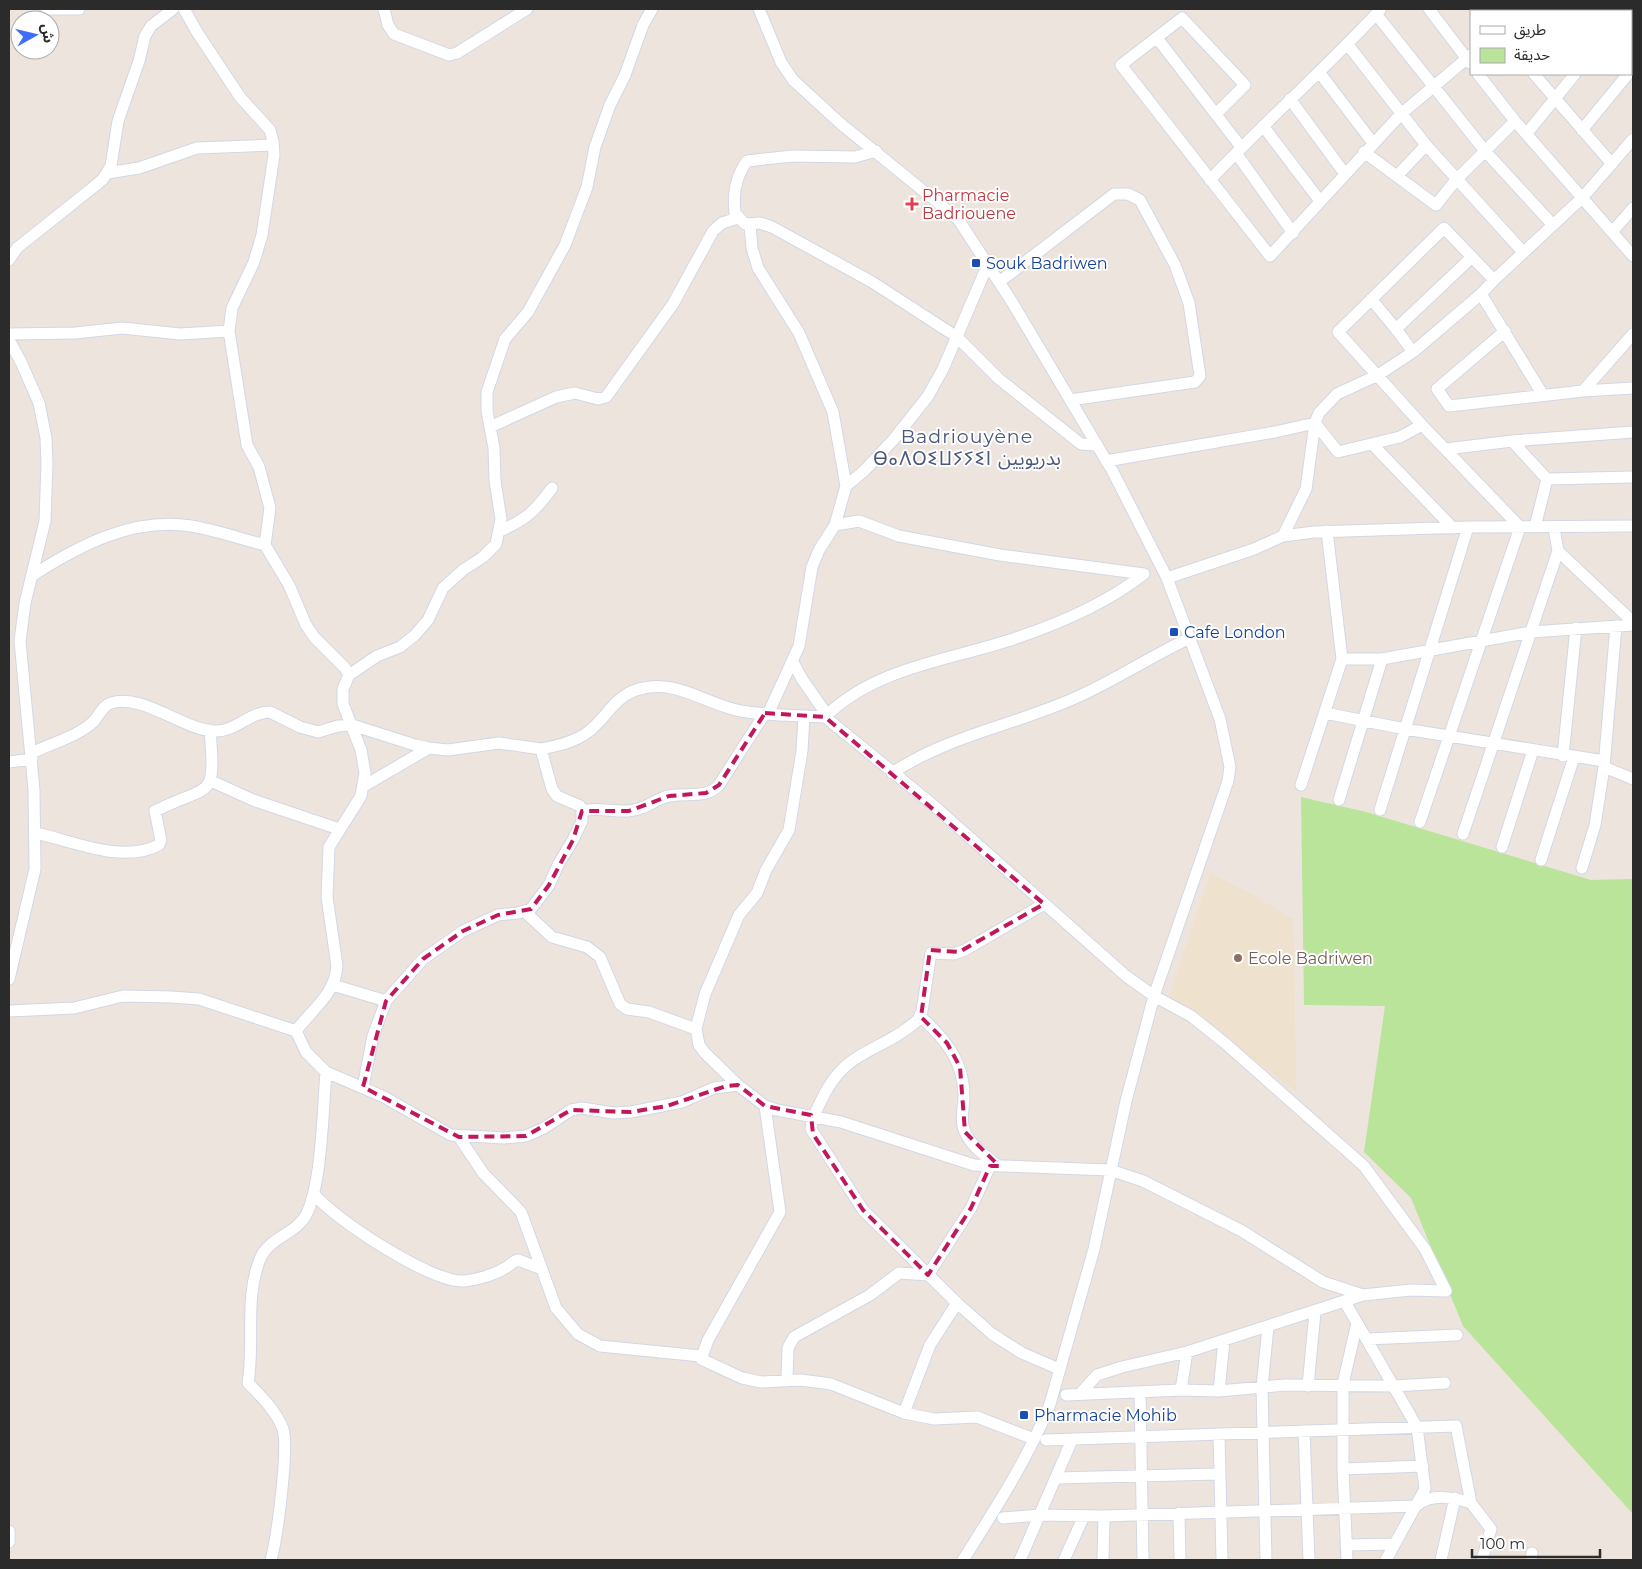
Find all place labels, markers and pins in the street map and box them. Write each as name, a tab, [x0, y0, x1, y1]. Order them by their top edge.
place label: Pharmacie Badriouene	[922, 186, 1016, 223]
marker: Pharmacie Badriouene	[906, 198, 918, 210]
place label: Souk Badriwen	[986, 254, 1108, 273]
marker: Souk Badriwen	[970, 257, 982, 269]
place label: Cafe London	[1184, 623, 1286, 642]
marker: Cafe London	[1168, 626, 1180, 638]
place label: Ecole Badriwen	[1248, 949, 1373, 968]
marker: Ecole Badriwen	[1232, 952, 1244, 964]
place label: Pharmacie Mohib	[1034, 1406, 1177, 1425]
marker: Pharmacie Mohib	[1018, 1409, 1030, 1421]

